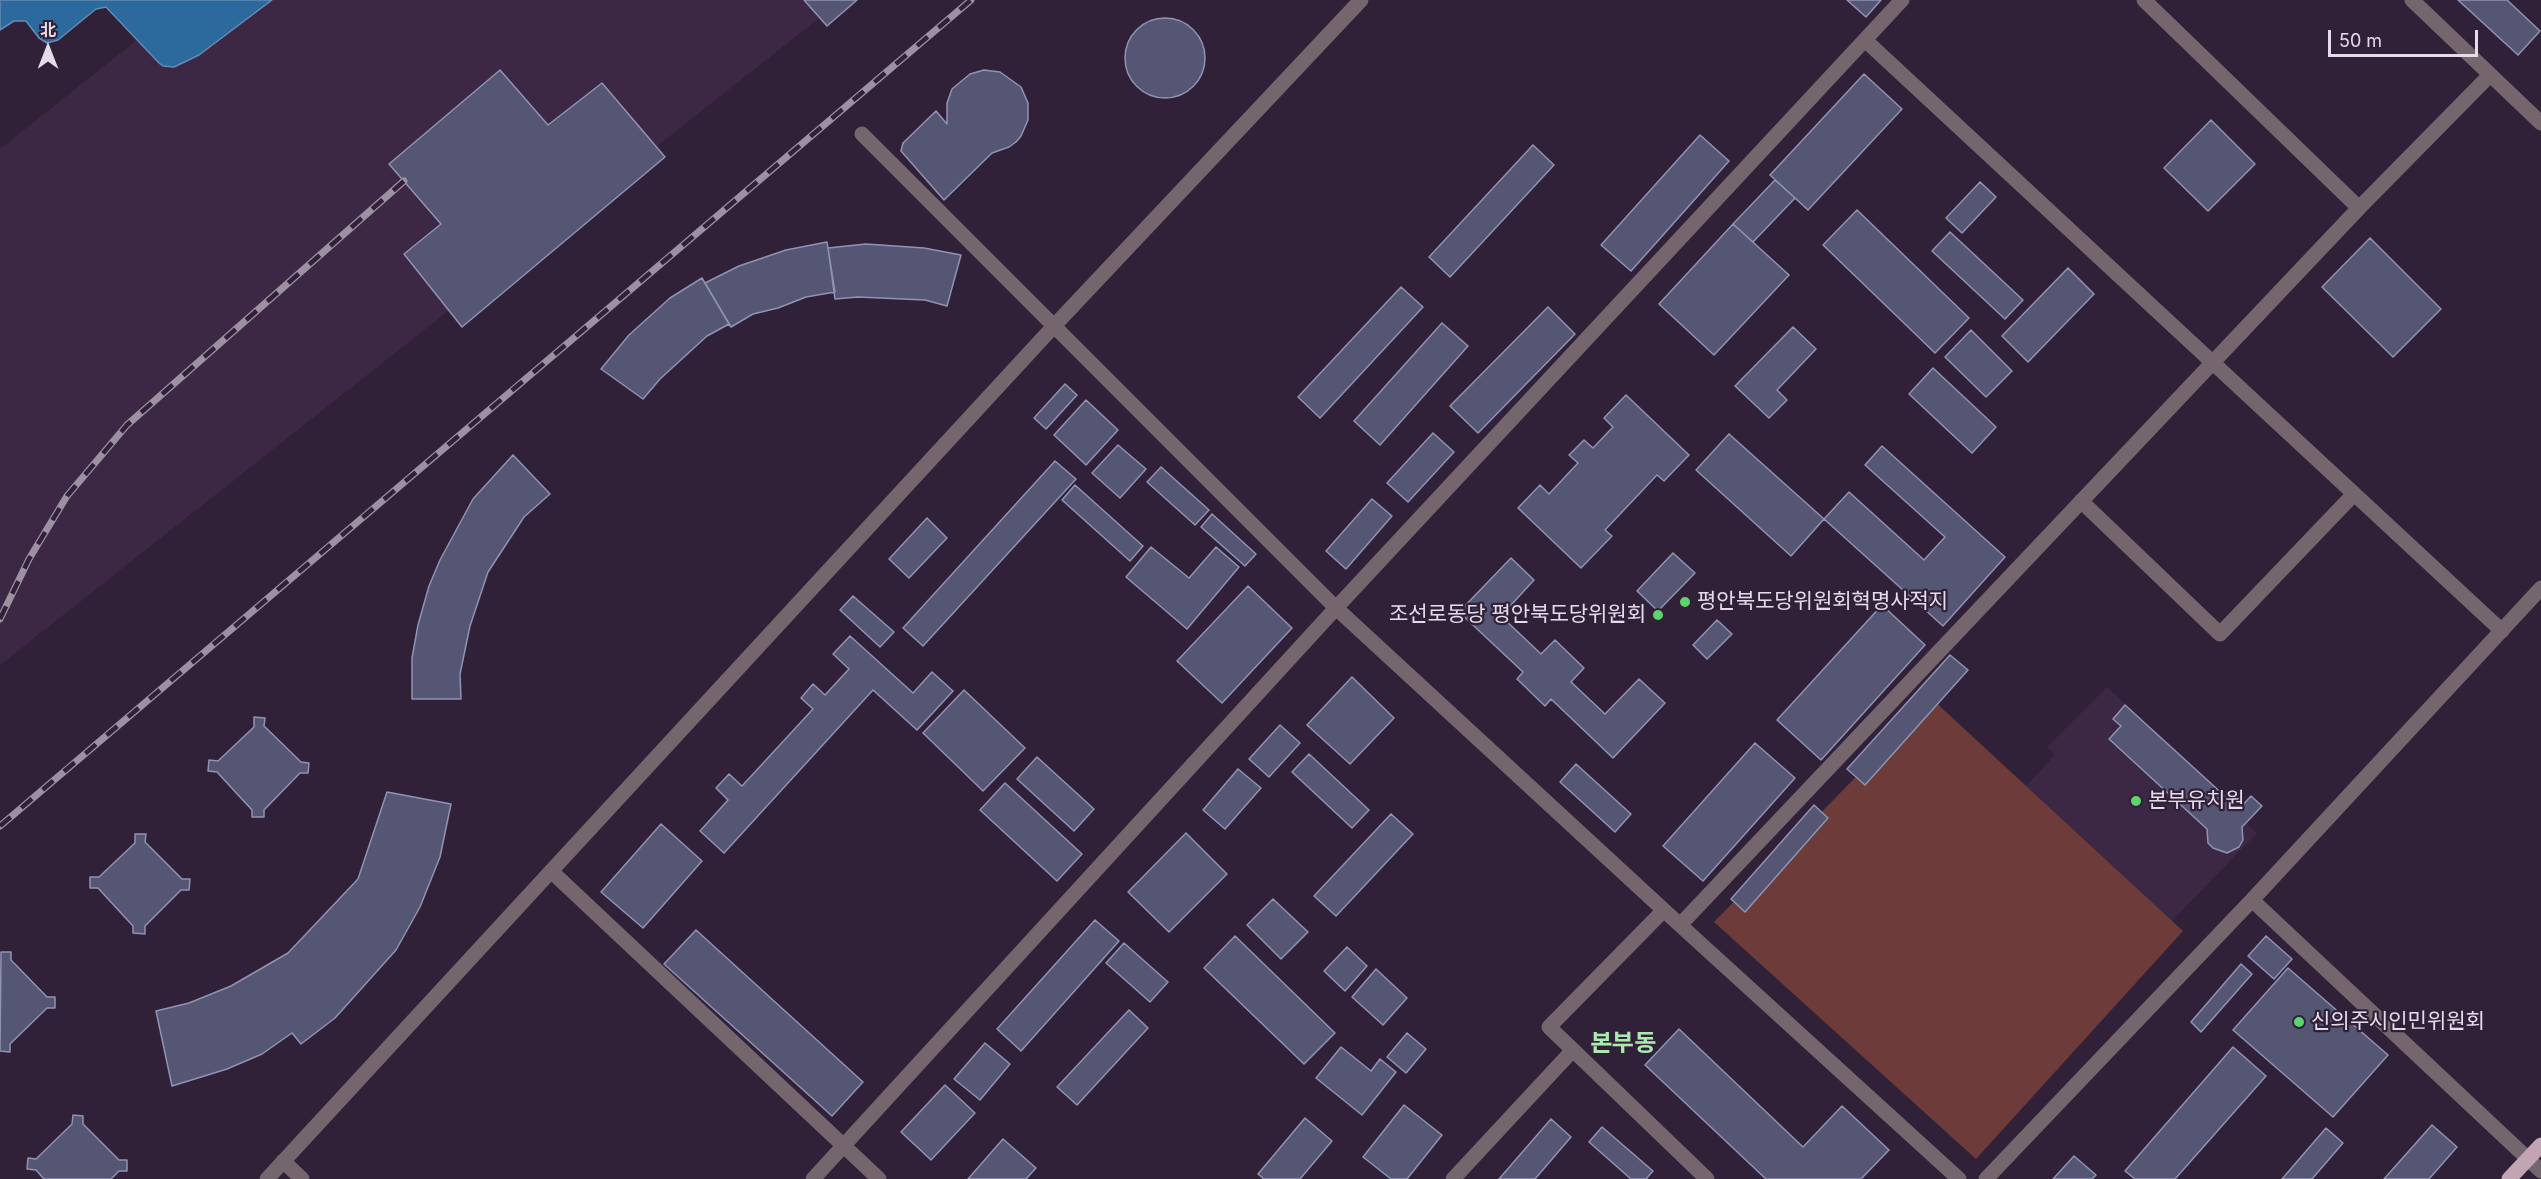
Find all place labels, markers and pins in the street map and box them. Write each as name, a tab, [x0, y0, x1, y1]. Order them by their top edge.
place label: 평안북도당위원회혁명사적지	[1697, 589, 1948, 615]
marker: 평안북도당위원회혁명사적지	[1678, 595, 1692, 609]
place label: 조선로동당 평안북도당위원회	[1389, 602, 1646, 628]
marker: 조선로동당 평안북도당위원회	[1651, 608, 1665, 622]
place label: 본부유치원	[2148, 788, 2245, 814]
marker: 본부유치원	[2129, 794, 2143, 808]
place label: 신의주시인민위원회	[2311, 1009, 2485, 1035]
marker: 신의주시인민위원회	[2292, 1015, 2306, 1029]

